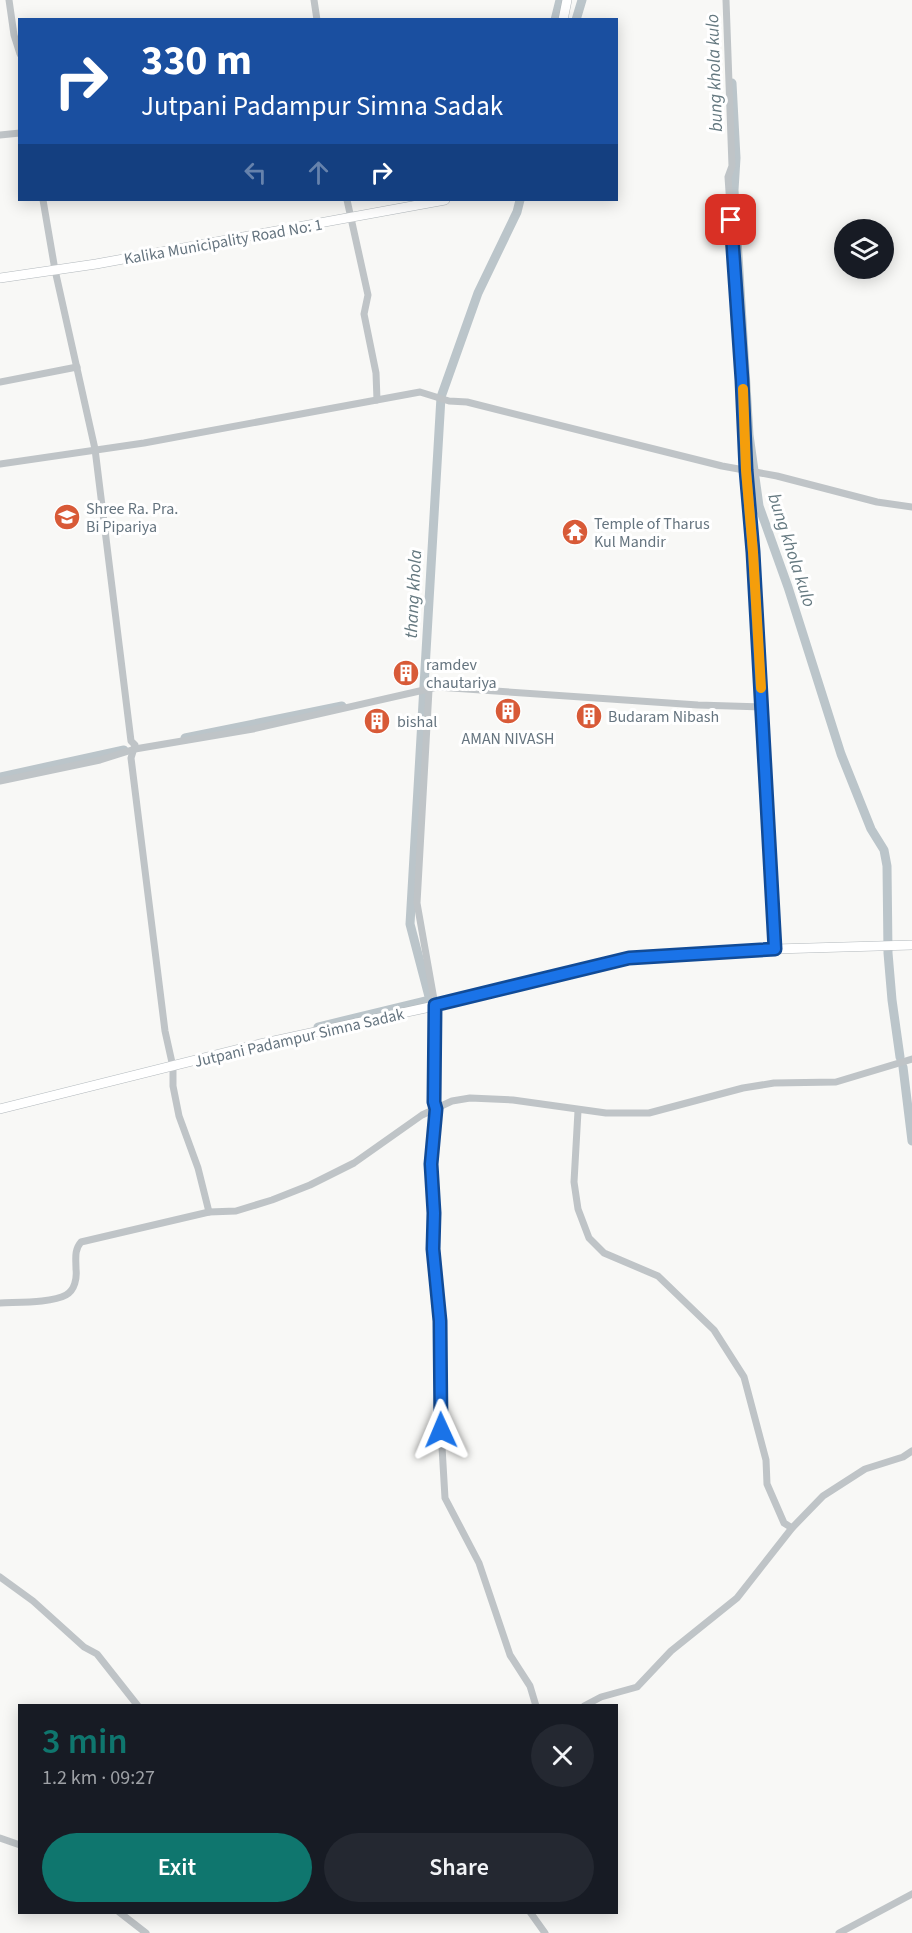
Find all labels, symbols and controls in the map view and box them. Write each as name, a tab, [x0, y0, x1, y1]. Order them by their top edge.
water label: bung khola kulo	[700, 14, 729, 132]
text: 330 m	[141, 31, 252, 91]
icon: right	[42, 42, 120, 120]
text: Jutpani Padampur Simna Sadak	[141, 87, 503, 126]
icon: left	[239, 156, 272, 189]
icon: ahead	[302, 156, 335, 189]
icon: right	[365, 156, 398, 189]
pin	[705, 194, 756, 245]
icon: arrive	[714, 203, 747, 236]
street label: Kalika Municipality Road No: 1	[122, 214, 324, 270]
map controls	[834, 219, 894, 279]
button: layers	[834, 219, 894, 279]
water label: bung khola kulo	[761, 490, 822, 610]
place label: Shree Ra. Pra. Bi Pipariya	[86, 498, 178, 538]
school or university icon: Shree Ra. Pra. Bi Pipariya	[52, 502, 82, 532]
place label: Temple of Tharus Kul Mandir	[594, 513, 710, 553]
temple icon: Temple of Tharus Kul Mandir	[560, 517, 590, 547]
water label: thang khola	[399, 549, 428, 639]
place label: ramdev chautariya	[426, 654, 497, 694]
building icon: ramdev chautariya	[391, 658, 421, 688]
building icon: AMAN NIVASH	[493, 696, 523, 726]
building icon: Budaram Nibash	[574, 701, 604, 731]
building icon: bishal	[362, 706, 392, 736]
place label: Budaram Nibash	[608, 706, 719, 728]
place label: bishal	[397, 711, 437, 733]
place label: AMAN NIVASH	[462, 728, 554, 750]
street label: Jutpani Padampur Simna Sadak	[192, 1003, 406, 1073]
position arrow	[409, 1398, 473, 1462]
text: 3 min	[42, 1716, 128, 1767]
button: close	[531, 1724, 594, 1787]
text: 1.2 km · 09:27	[42, 1764, 155, 1792]
button: Exit	[42, 1833, 312, 1902]
button: Share	[324, 1833, 594, 1902]

